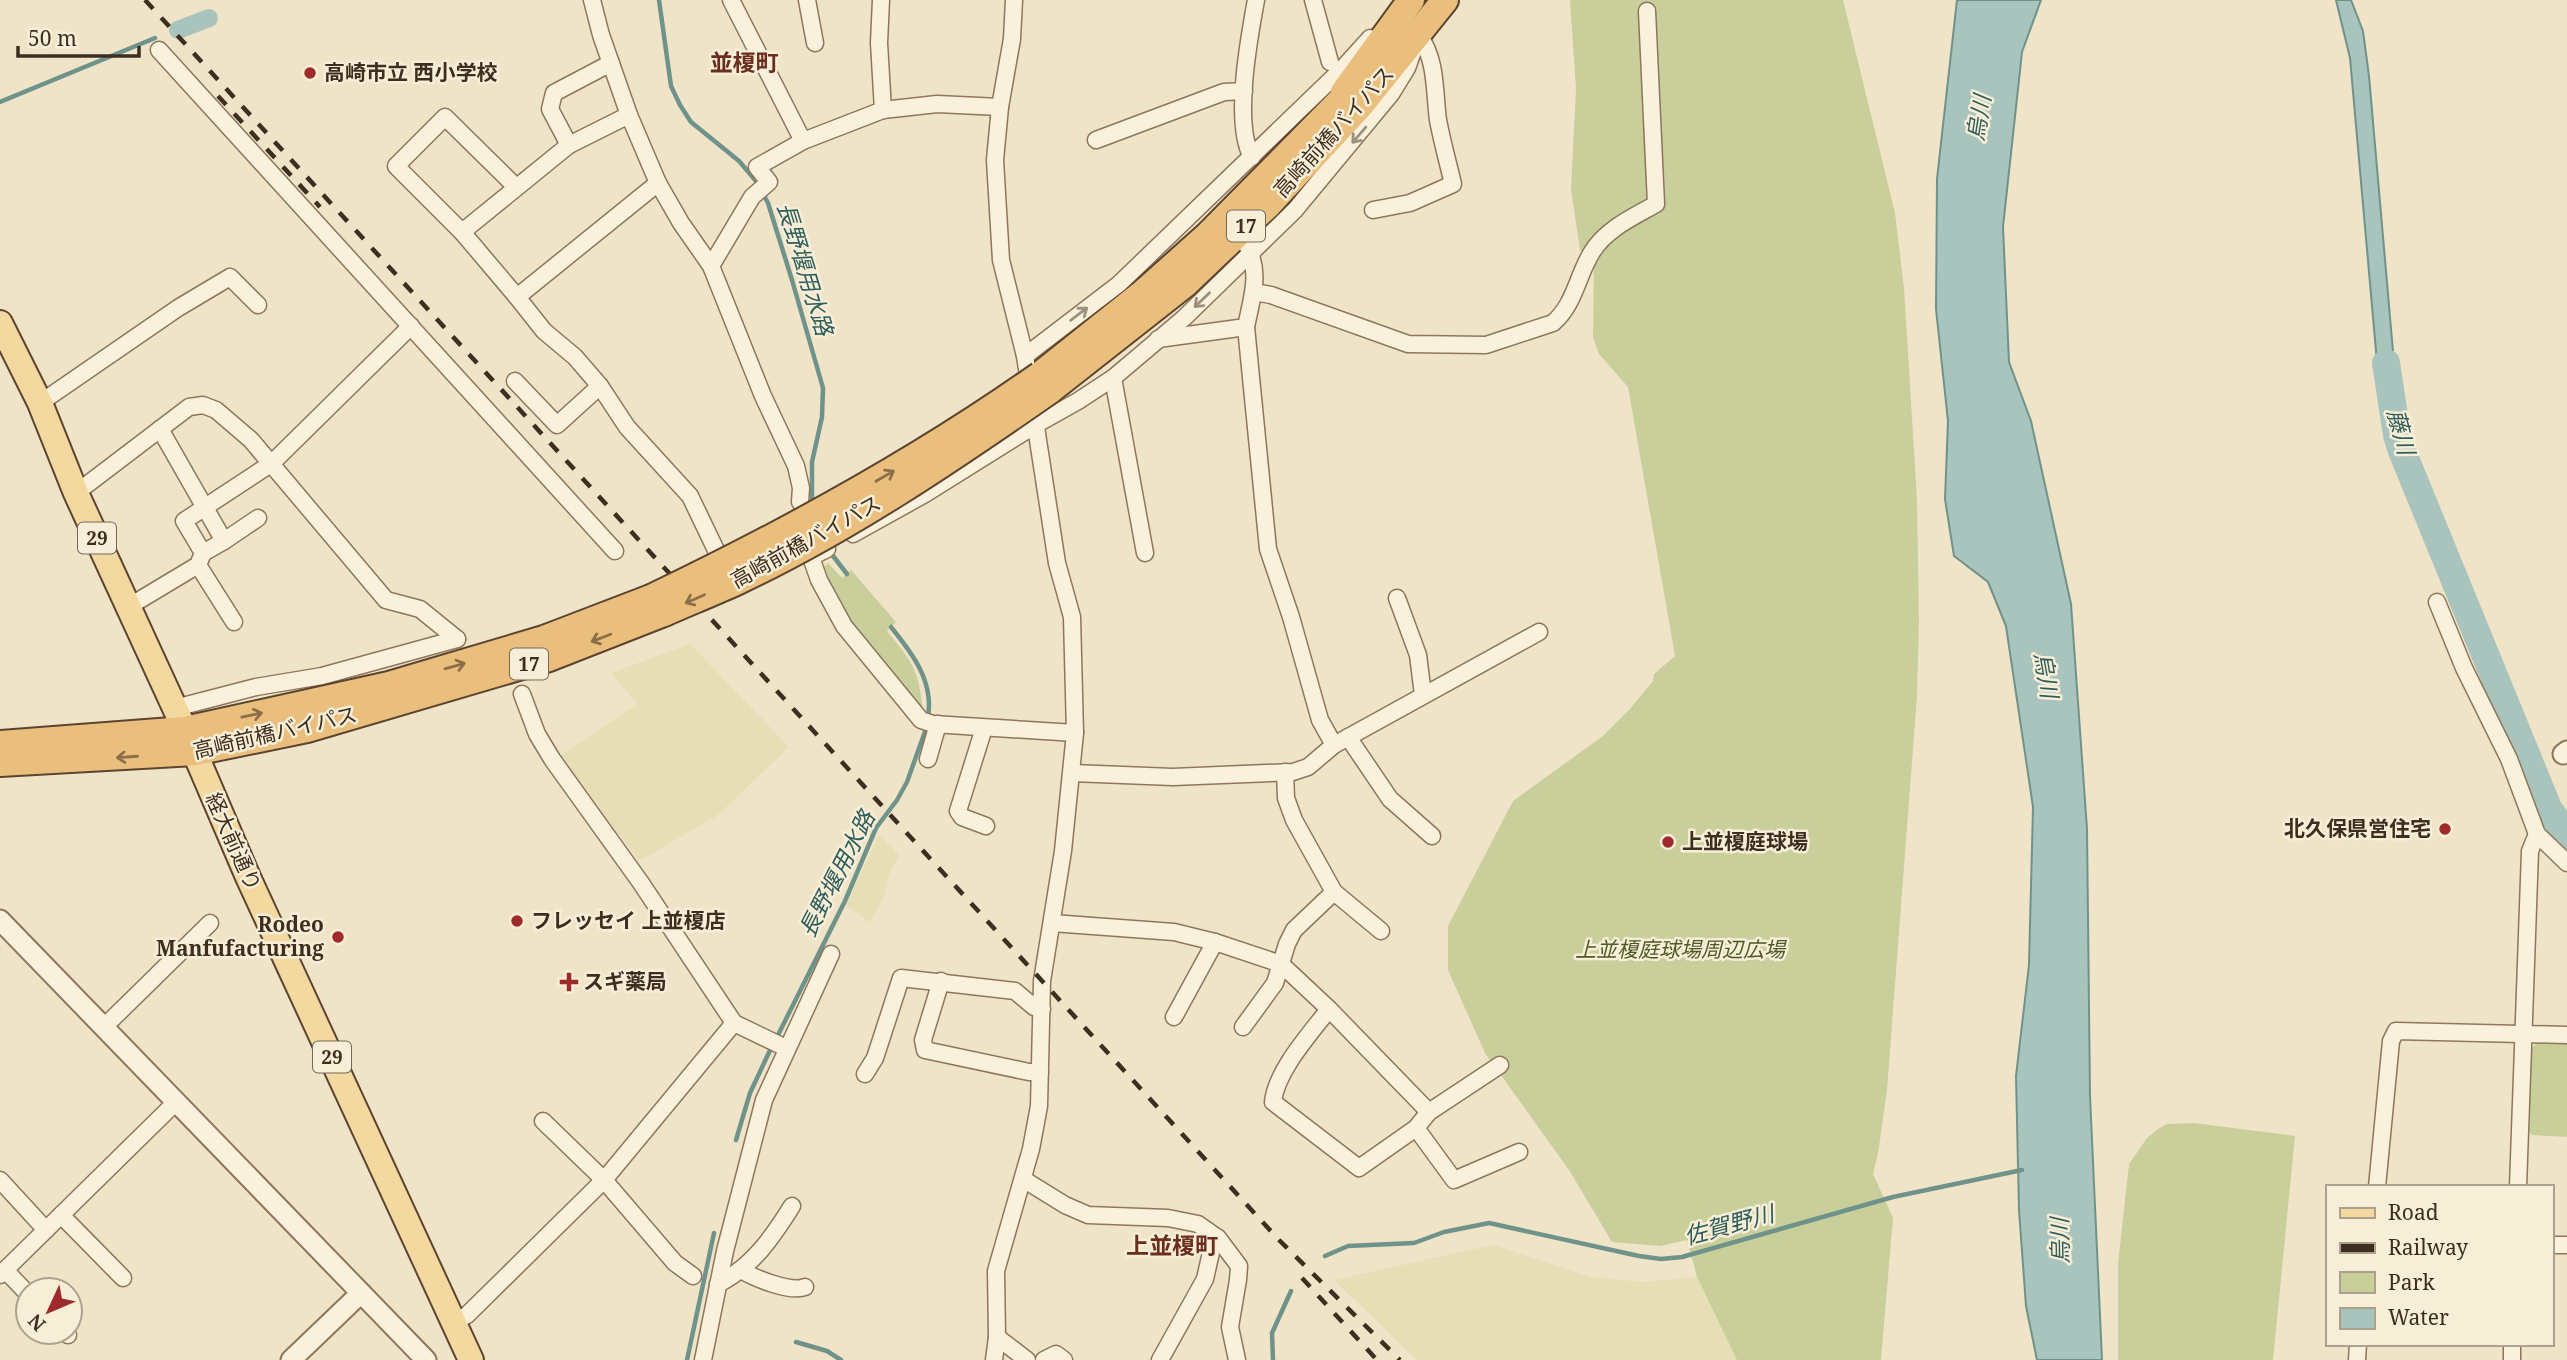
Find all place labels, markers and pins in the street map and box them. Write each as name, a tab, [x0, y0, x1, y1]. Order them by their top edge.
place label: 高崎市立 西小学校	[324, 58, 497, 86]
marker: 高崎市立 西小学校	[302, 65, 318, 81]
place label: 北久保県営住宅	[2284, 814, 2431, 842]
marker: 北久保県営住宅	[2437, 821, 2453, 837]
place label: 上並榎庭球場	[1682, 827, 1808, 855]
marker: 上並榎庭球場	[1660, 834, 1676, 850]
place label: フレッセイ 上並榎店	[531, 906, 725, 934]
place label: Rodeo Manfufacturing	[156, 910, 324, 962]
marker: フレッセイ 上並榎店	[509, 913, 525, 929]
marker: Rodeo Manfufacturing	[330, 929, 346, 945]
place label: スギ薬局	[583, 967, 667, 995]
marker: スギ薬局	[561, 974, 577, 990]

